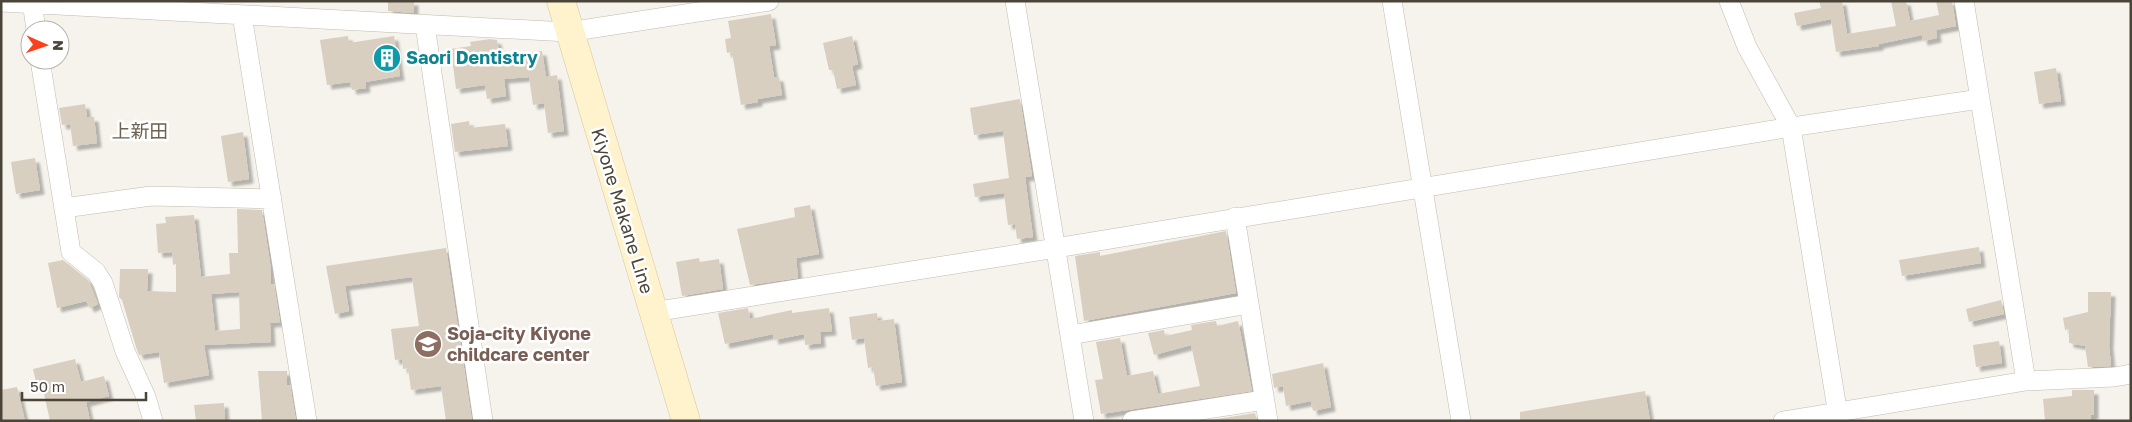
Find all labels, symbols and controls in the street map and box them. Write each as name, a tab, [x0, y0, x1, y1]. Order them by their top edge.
north arrow	[20, 20, 70, 70]
text: N	[50, 40, 67, 51]
building icon: Saori Dentistry	[372, 43, 402, 73]
place label: Saori Dentistry	[406, 46, 538, 68]
district label: 上新田	[111, 119, 169, 142]
street label: Kiyone Makane Line	[587, 125, 659, 296]
place label: Soja-city Kiyone childcare center	[447, 322, 591, 365]
school or university icon: Soja-city Kiyone childcare center	[413, 329, 443, 359]
scale bar	[22, 370, 146, 402]
text: 50 m	[30, 377, 65, 395]

